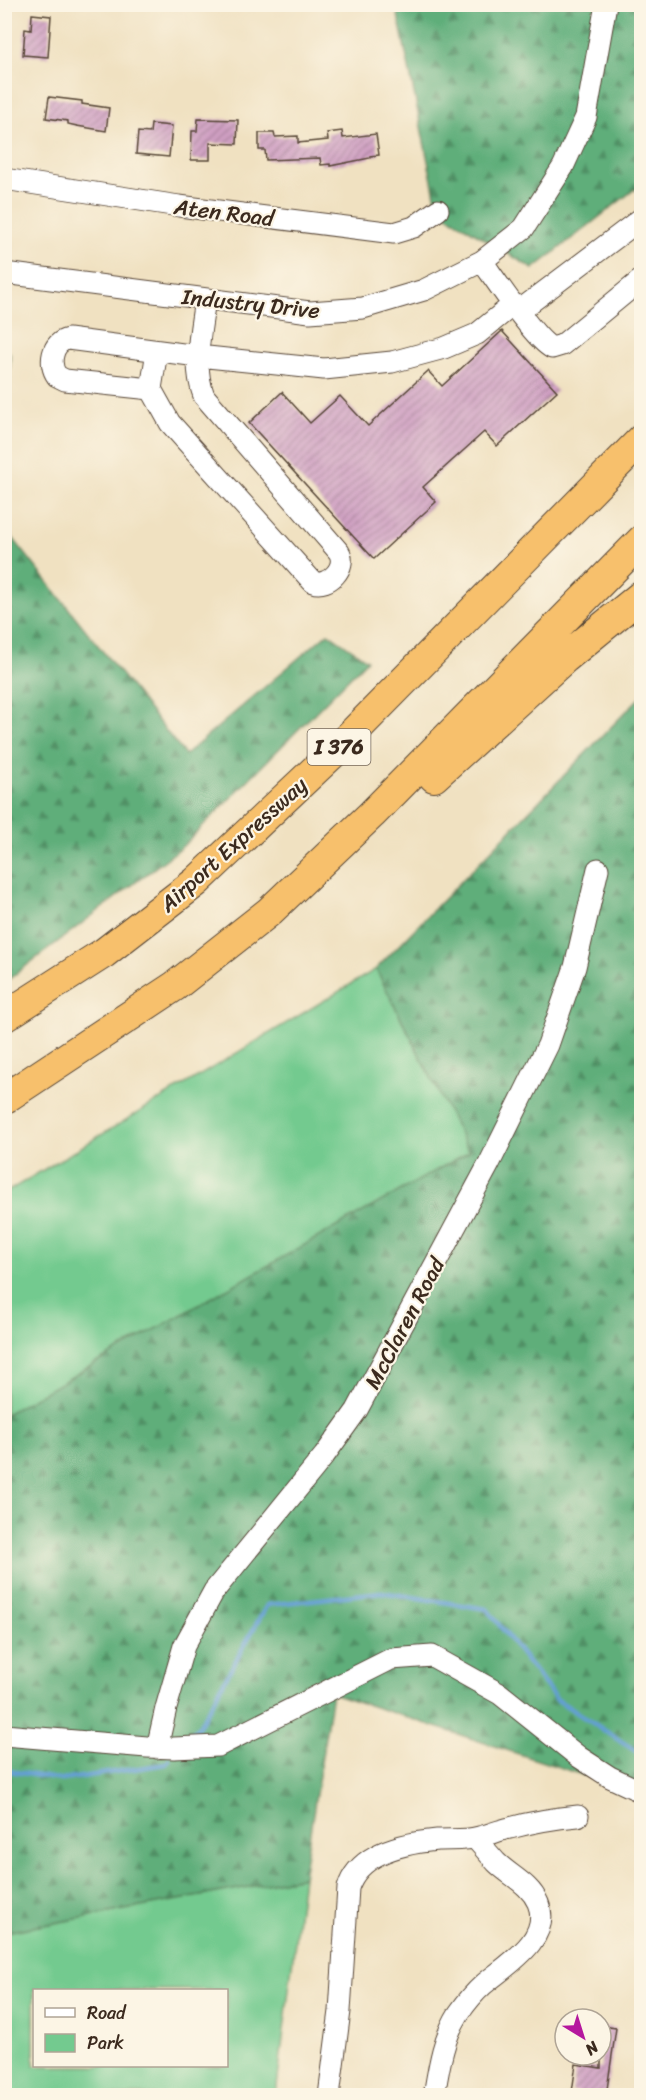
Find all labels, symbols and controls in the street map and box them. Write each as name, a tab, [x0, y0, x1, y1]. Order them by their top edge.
street label: Aten Road	[171, 187, 277, 238]
street label: Industry Drive	[179, 277, 322, 330]
road number: I 376	[308, 729, 370, 765]
street label: Airport Expressway	[149, 766, 317, 923]
street label: McClaren Road	[353, 1249, 456, 1396]
legend	[33, 1989, 228, 2067]
text: Road	[87, 1997, 127, 2029]
north arrow	[553, 2007, 613, 2067]
text: Park	[87, 2027, 124, 2059]
text: N	[578, 2033, 606, 2064]

